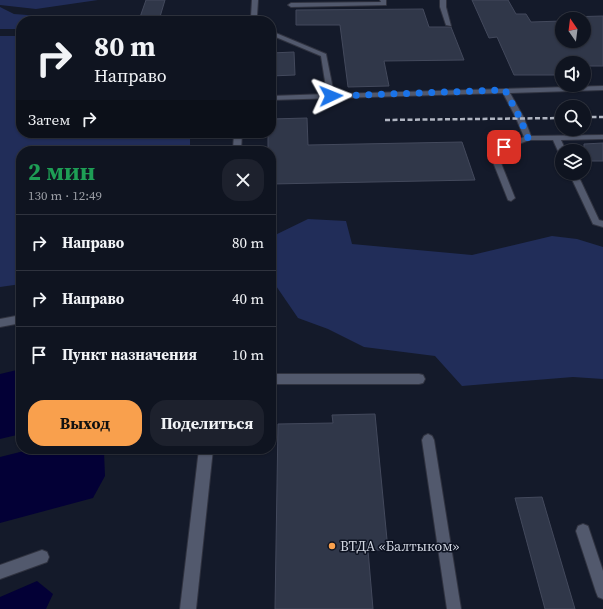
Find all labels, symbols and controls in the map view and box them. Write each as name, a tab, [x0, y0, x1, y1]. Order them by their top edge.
north arrow	[555, 12, 591, 48]
map controls	[555, 12, 591, 180]
text: 80 m	[94, 27, 156, 65]
icon: right	[28, 32, 80, 84]
button: sound	[555, 56, 591, 92]
text: Направо	[94, 63, 167, 88]
position arrow	[310, 75, 352, 117]
button: search	[555, 100, 591, 136]
icon: right	[78, 108, 100, 130]
text: Затем	[28, 109, 70, 130]
pin	[487, 130, 521, 164]
icon: arrive	[493, 136, 515, 158]
button: layers	[555, 144, 591, 180]
text: 2 мин	[28, 155, 95, 188]
button: close	[222, 159, 264, 201]
text: 130 m · 12:49	[28, 187, 102, 204]
icon: right	[28, 232, 50, 254]
text: Направо	[62, 232, 124, 253]
text: 80 m	[232, 232, 264, 253]
icon: right	[28, 288, 50, 310]
text: Направо	[62, 288, 124, 309]
text: 40 m	[232, 288, 264, 309]
icon: arrive	[28, 344, 50, 366]
text: Пункт назначения	[62, 344, 197, 365]
text: 10 m	[232, 344, 264, 365]
button: Выход	[28, 400, 142, 446]
button: Поделиться	[150, 400, 264, 446]
place label: ВТДА «Балтыком»	[340, 536, 460, 556]
marker: ВТДА «Балтыком»	[327, 541, 337, 551]

